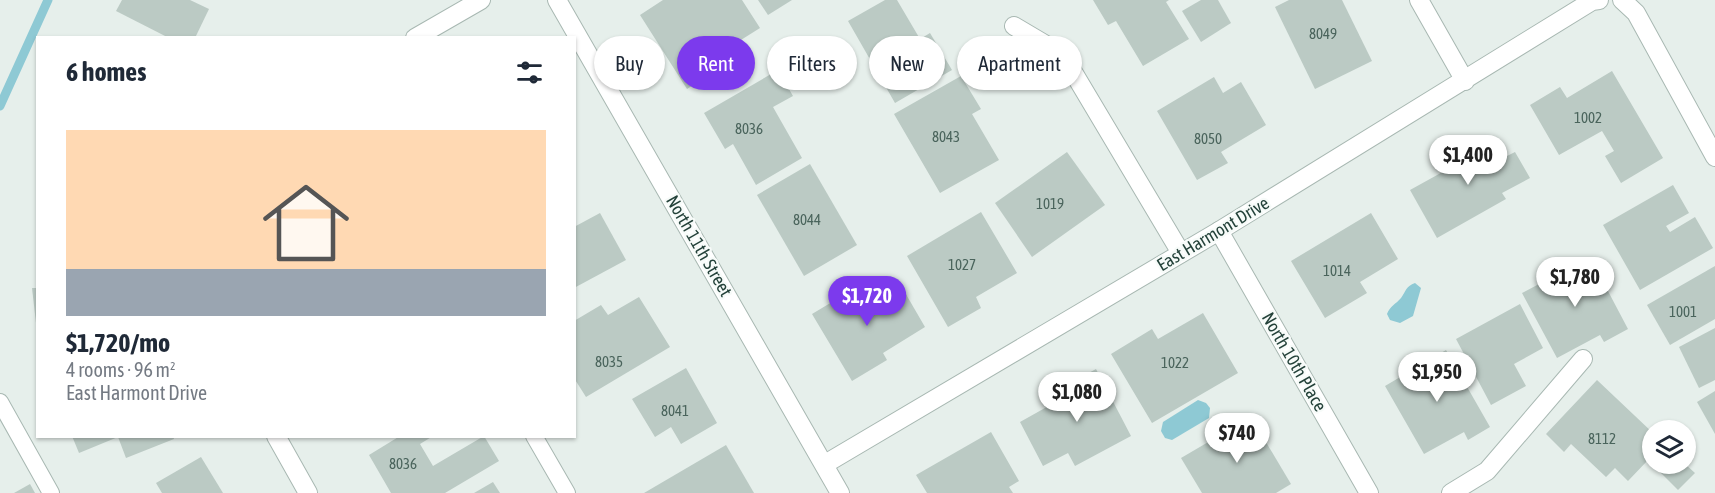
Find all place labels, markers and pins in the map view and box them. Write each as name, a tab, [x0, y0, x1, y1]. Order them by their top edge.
pin: $1,400	[1419, 135, 1517, 186]
pin: $1,780	[1526, 257, 1624, 308]
pin: $1,720	[818, 276, 916, 327]
pin: $1,950	[1388, 352, 1486, 403]
pin: $1,080	[1028, 372, 1126, 423]
pin: $740	[1201, 413, 1273, 464]

